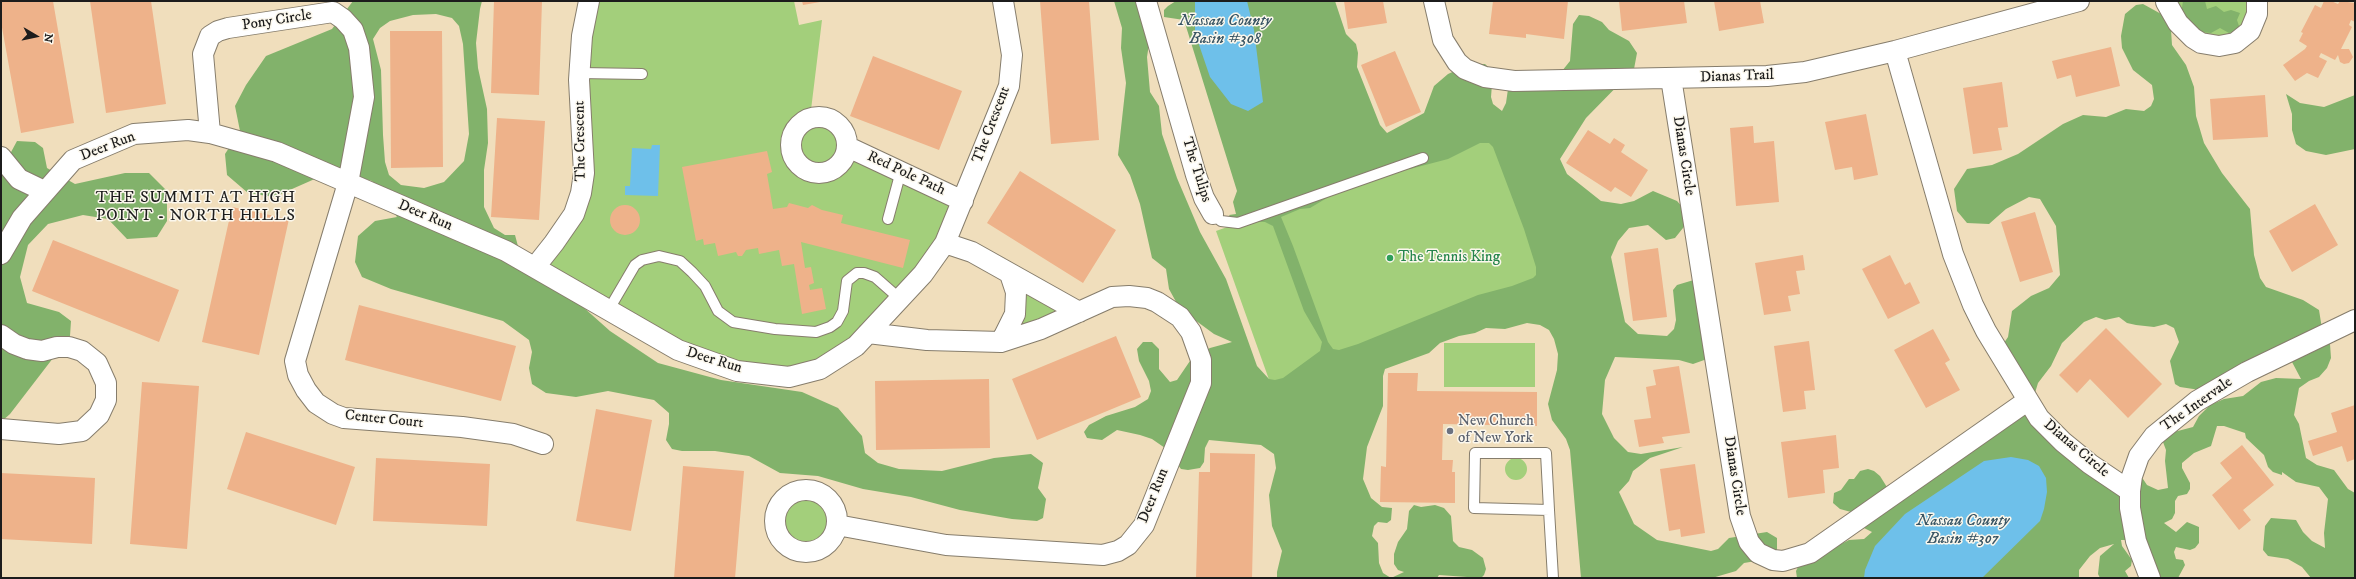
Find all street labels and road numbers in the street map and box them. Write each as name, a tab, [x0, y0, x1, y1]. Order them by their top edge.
street label: Pony Circle	[241, 7, 313, 35]
street label: Dianas Trail	[1700, 67, 1774, 87]
street label: The Crescent	[969, 84, 1015, 166]
street label: The Crescent	[571, 101, 591, 181]
street label: Dianas Circle	[1668, 115, 1698, 197]
street label: Deer Run	[78, 128, 138, 166]
street label: The Tulips	[1177, 135, 1215, 205]
street label: Red Pole Path	[864, 148, 948, 200]
street label: Deer Run	[395, 196, 455, 236]
street label: Deer Run	[684, 344, 744, 378]
street label: The Intervale	[2158, 374, 2236, 436]
street label: Center Court	[344, 407, 424, 433]
street label: Dianas Circle	[2039, 416, 2113, 482]
street label: Dianas Circle	[1719, 435, 1749, 517]
street label: Deer Run	[1135, 466, 1173, 526]

